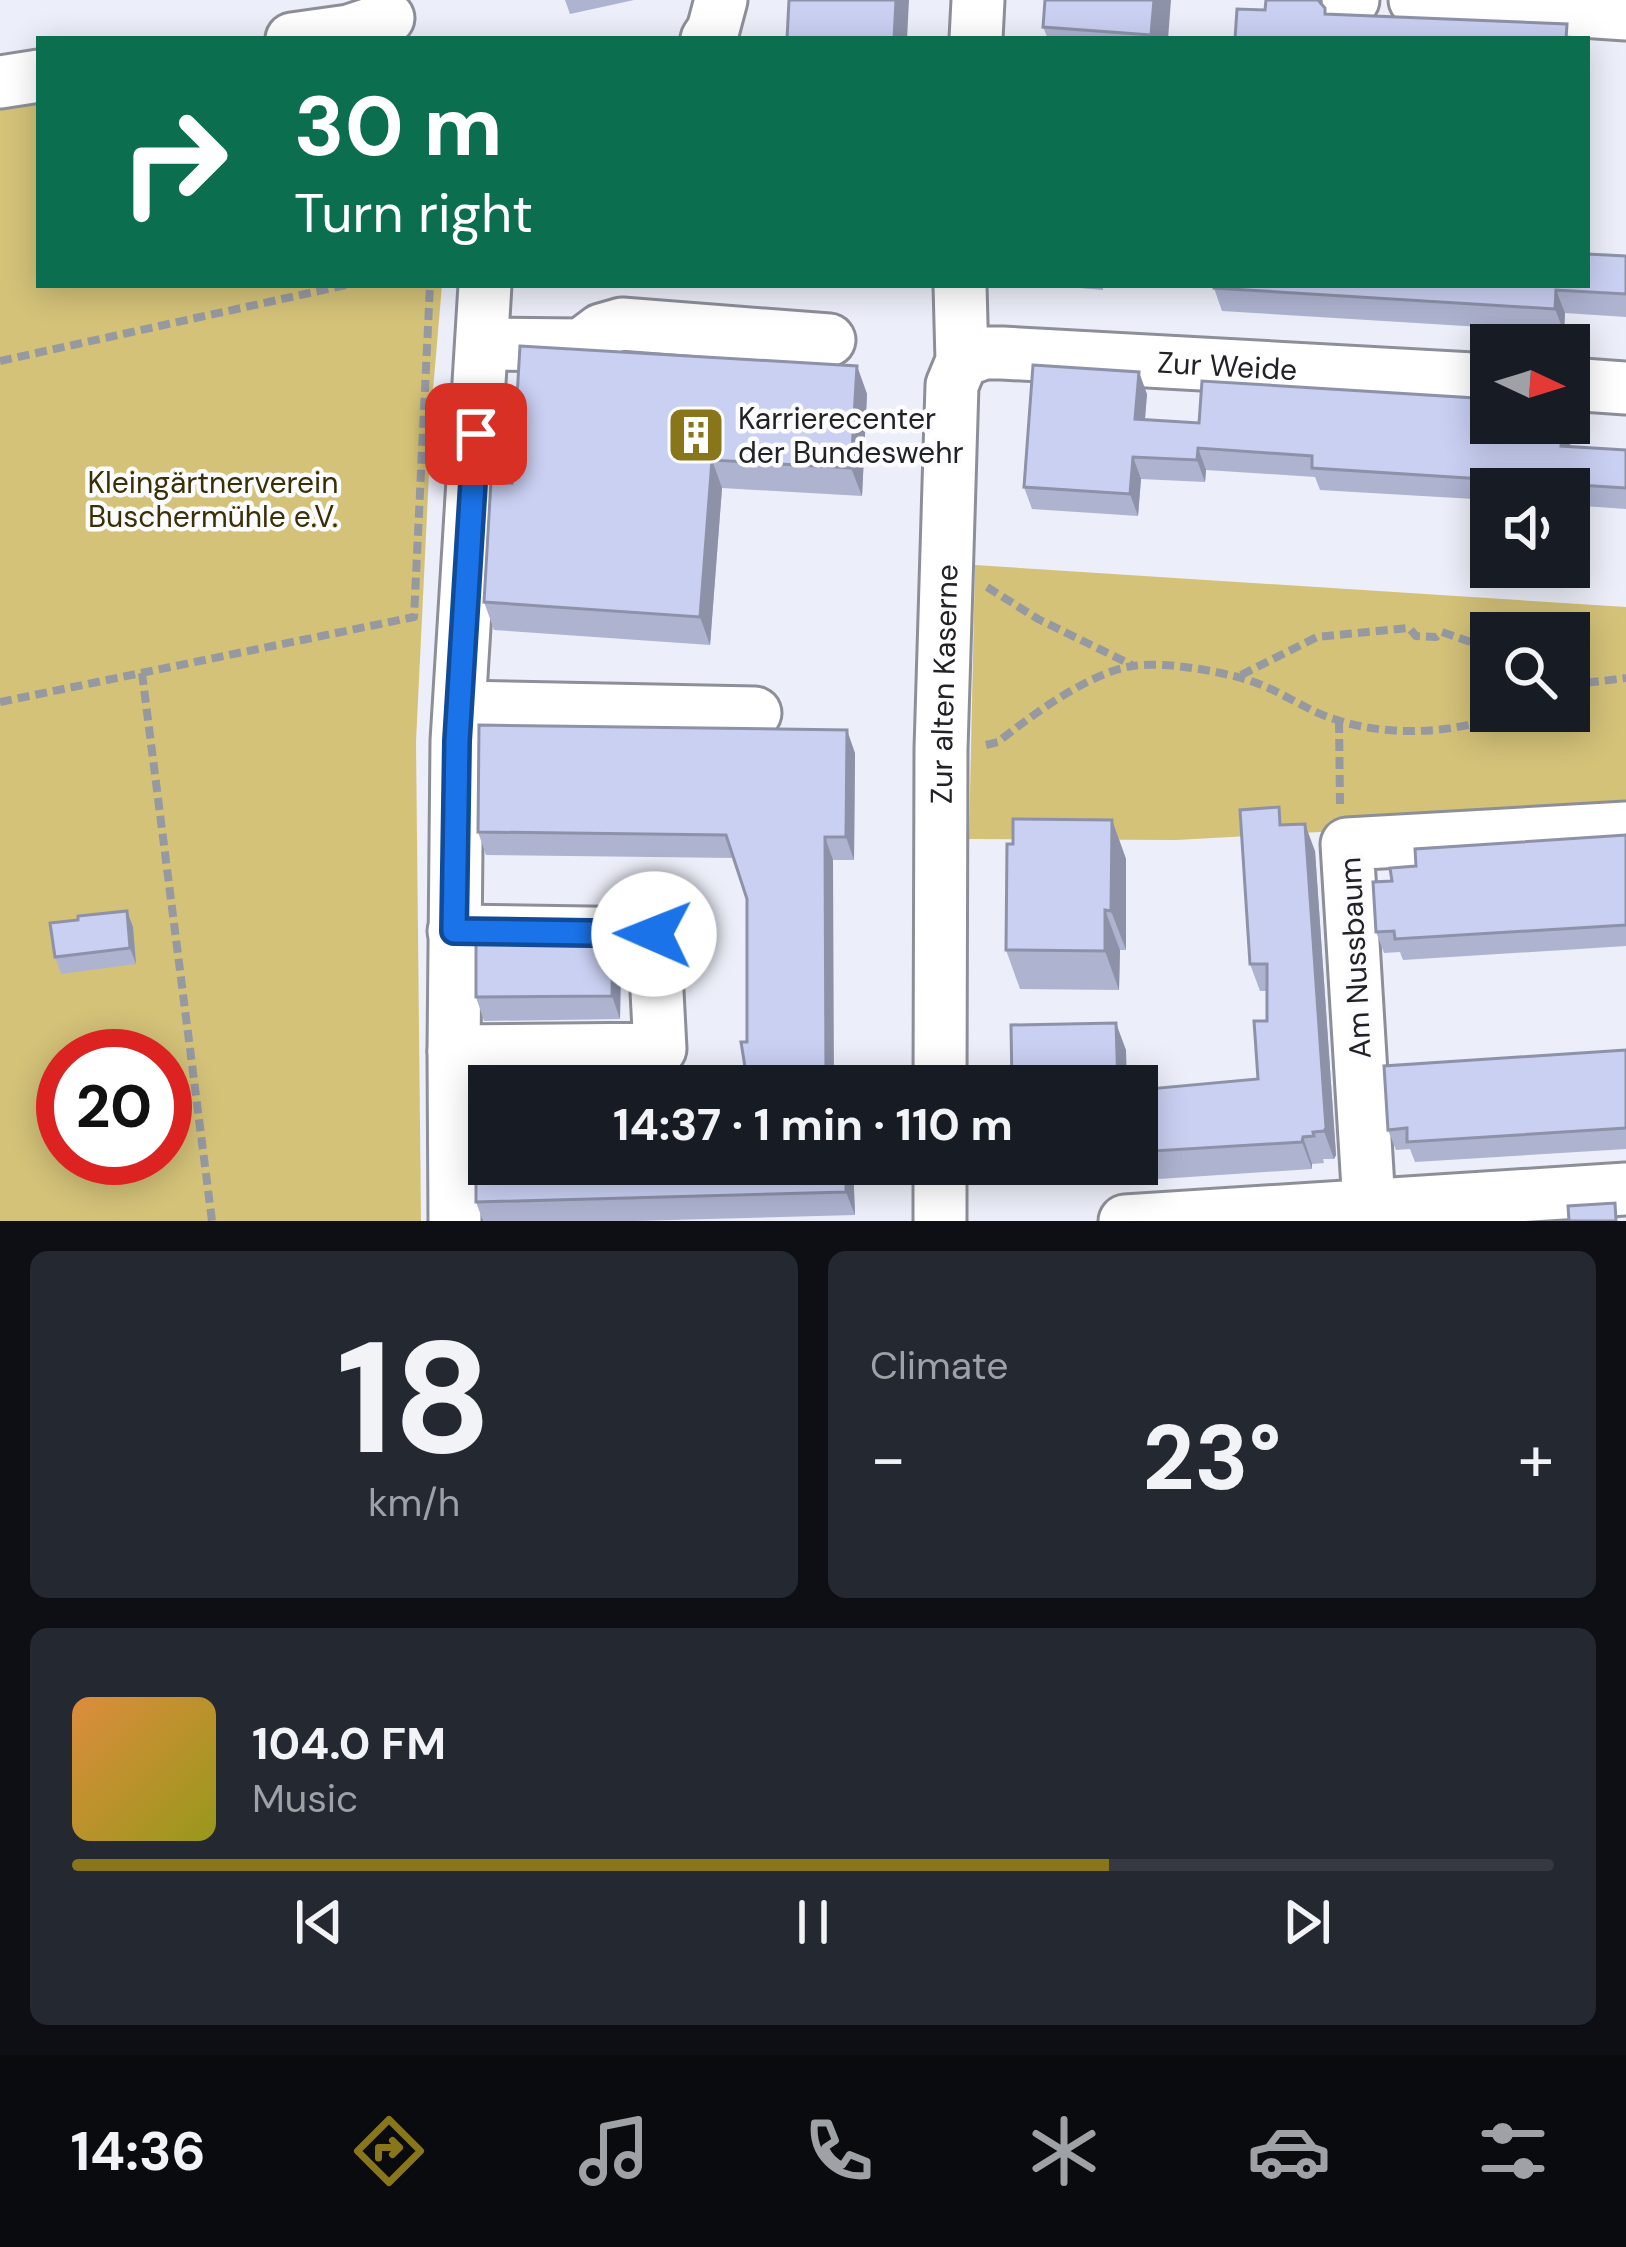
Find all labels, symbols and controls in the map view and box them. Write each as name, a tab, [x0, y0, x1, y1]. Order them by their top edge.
text: 30 m	[294, 72, 503, 181]
icon: right	[96, 84, 252, 240]
text: Turn right	[294, 178, 533, 249]
north arrow	[1470, 324, 1590, 444]
map controls	[1470, 324, 1590, 732]
street label: Zur Weide	[1156, 342, 1298, 389]
pin	[425, 383, 527, 485]
place label: Karrierecenter der Bundeswehr	[738, 399, 963, 472]
icon: arrive	[443, 401, 509, 467]
building icon: Karrierecenter der Bundeswehr	[665, 404, 727, 466]
park label: Kleingärtnerverein Buschermühle e.V.	[87, 463, 339, 536]
button: sound	[1470, 468, 1590, 588]
street label: Zur alten Kaserne	[921, 564, 966, 804]
button: search	[1470, 612, 1590, 732]
street label: Am Nussbaum	[1330, 856, 1380, 1060]
position arrow	[591, 871, 717, 997]
speed limit sign: 20	[36, 1029, 192, 1185]
text: 14:37 · 1 min · 110 m	[613, 1095, 1013, 1154]
text: 18	[336, 1297, 492, 1500]
text: Climate	[870, 1340, 1008, 1391]
text: 23°	[1143, 1400, 1281, 1517]
text: −	[870, 1416, 906, 1501]
text: +	[1518, 1416, 1554, 1501]
text: km/h	[368, 1477, 460, 1528]
text: 104.0 FM	[252, 1714, 446, 1773]
text: Music	[252, 1773, 358, 1824]
icon: previous	[286, 1889, 352, 1955]
icon: pause	[780, 1889, 846, 1955]
icon: next	[1274, 1889, 1340, 1955]
icon: directions	[347, 2109, 431, 2193]
icon: music	[572, 2109, 656, 2193]
icon: phone	[797, 2109, 881, 2193]
icon: climate	[1022, 2109, 1106, 2193]
icon: car	[1247, 2109, 1331, 2193]
icon: filters	[1471, 2109, 1555, 2193]
text: 14:36	[70, 2116, 206, 2187]

